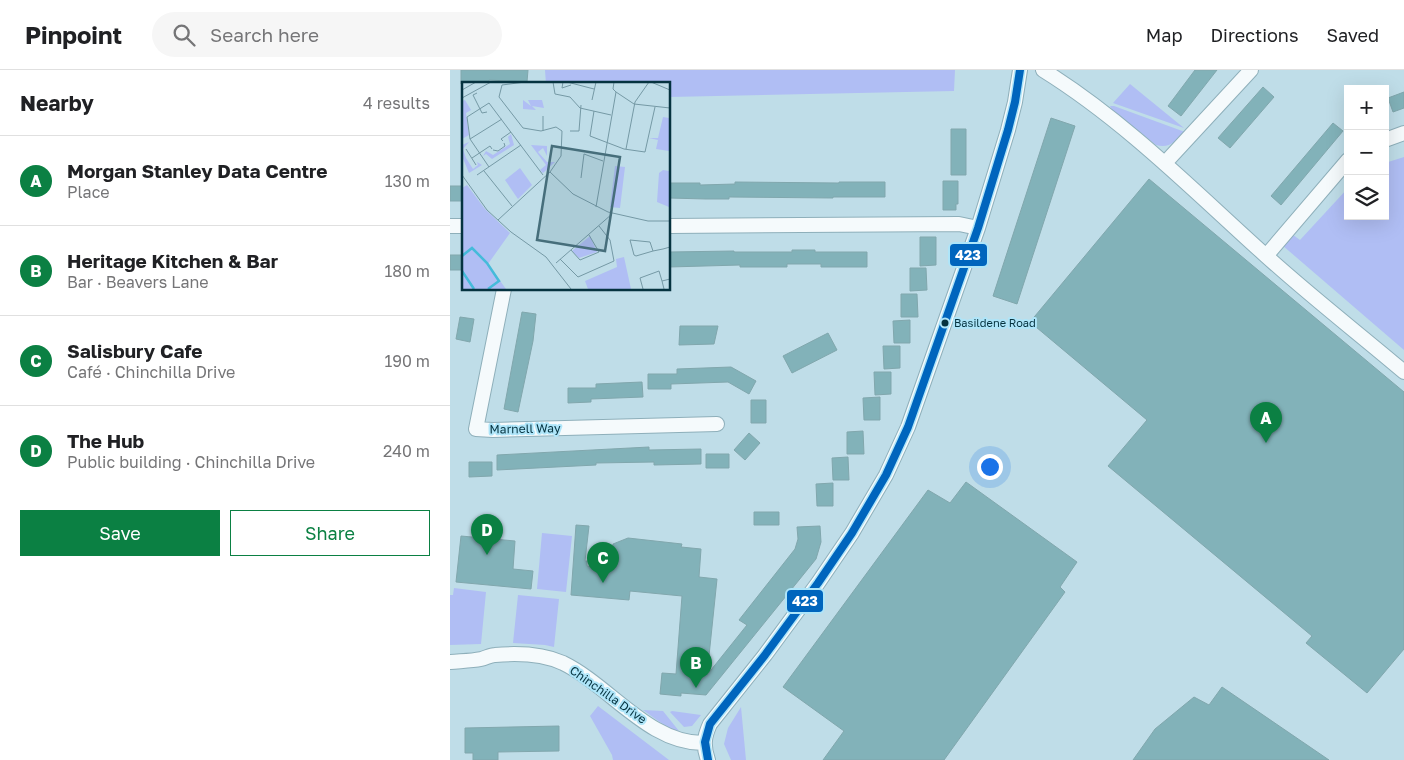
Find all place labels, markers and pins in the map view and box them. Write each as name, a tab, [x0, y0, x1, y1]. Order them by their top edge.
place label: Basildene Road	[954, 316, 1036, 329]
marker: Basildene Road	[940, 318, 950, 328]
pin: A	[1250, 402, 1282, 443]
pin: D	[471, 514, 503, 555]
pin: C	[587, 542, 619, 583]
pin: B	[680, 647, 712, 688]

